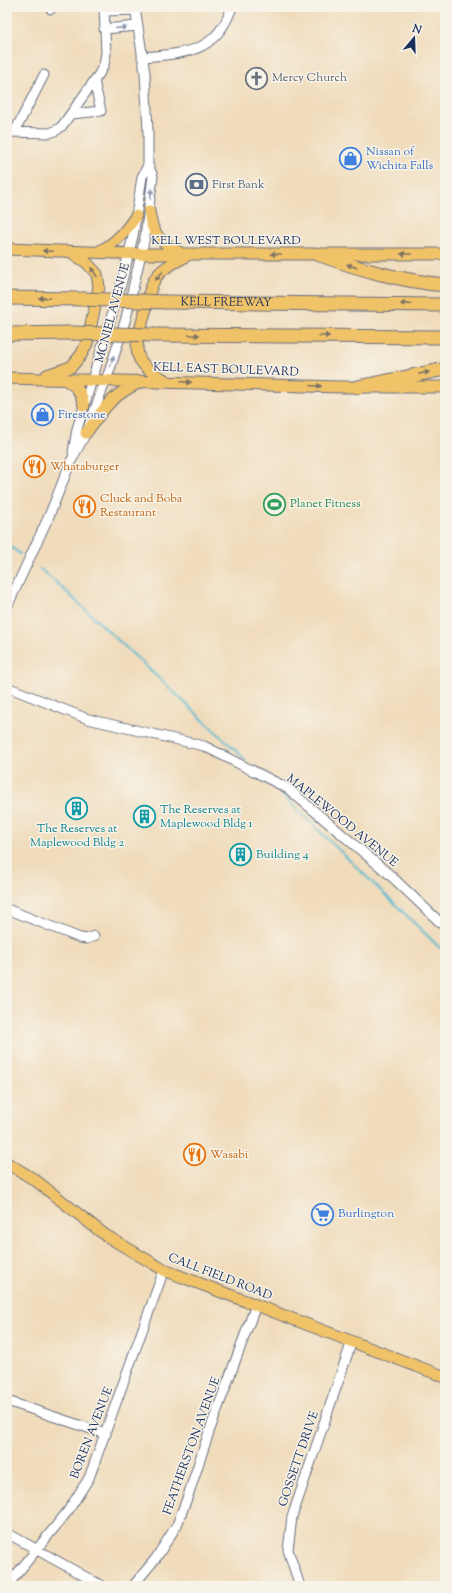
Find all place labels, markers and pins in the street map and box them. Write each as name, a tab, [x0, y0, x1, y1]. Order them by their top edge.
church icon: Mercy Church	[244, 65, 270, 91]
place label: Mercy Church	[272, 69, 347, 87]
place label: Nissan of Wichita Falls	[366, 143, 434, 175]
shop icon: Nissan of Wichita Falls	[337, 146, 363, 172]
bank icon: First Bank	[184, 172, 210, 198]
place label: First Bank	[212, 176, 265, 194]
shop icon: Firestone	[29, 402, 55, 428]
place label: Firestone	[58, 406, 106, 424]
restaurant icon: Whataburger	[22, 454, 48, 480]
place label: Whataburger	[50, 458, 120, 476]
place label: Cluck and Boba Restaurant	[100, 490, 183, 522]
sports icon: Planet Fitness	[261, 491, 287, 517]
restaurant icon: Cluck and Boba Restaurant	[71, 493, 97, 519]
place label: Planet Fitness	[290, 495, 361, 513]
building icon: The Reserves at Maplewood Bldg 2	[64, 795, 90, 821]
place label: The Reserves at Maplewood Bldg 1	[160, 801, 253, 833]
building icon: The Reserves at Maplewood Bldg 1	[132, 804, 158, 830]
place label: The Reserves at Maplewood Bldg 2	[30, 820, 124, 852]
building icon: Building 4	[228, 842, 254, 868]
place label: Building 4	[256, 846, 309, 864]
restaurant icon: Wasabi	[181, 1142, 207, 1168]
place label: Wasabi	[210, 1146, 249, 1164]
supermarket icon: Burlington	[310, 1201, 336, 1227]
place label: Burlington	[338, 1205, 394, 1223]

